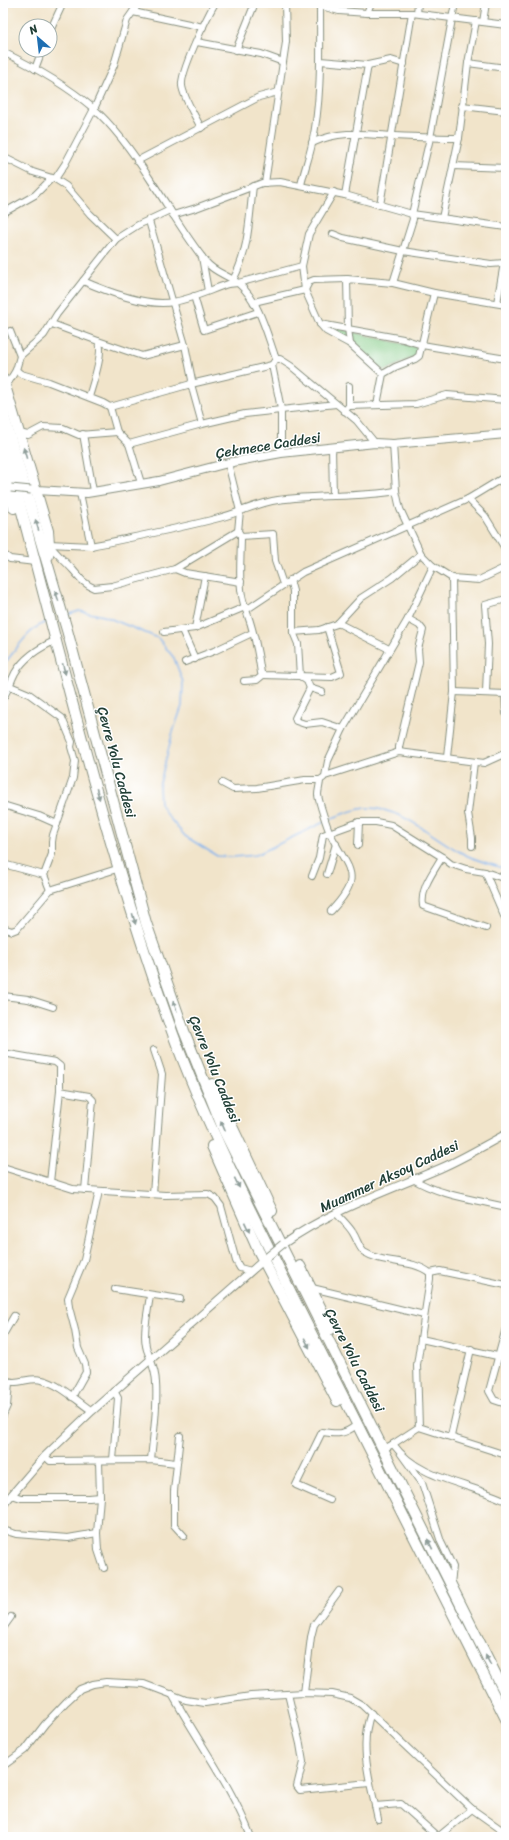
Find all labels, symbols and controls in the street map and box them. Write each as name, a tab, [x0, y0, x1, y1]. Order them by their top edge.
north arrow	[18, 18, 58, 58]
text: N	[25, 19, 42, 40]
street label: Çekmece Caddesi	[214, 425, 324, 466]
one-way arrow	[22, 447, 28, 459]
one-way arrow	[34, 518, 40, 530]
one-way arrow	[54, 590, 60, 602]
one-way arrow	[61, 663, 67, 675]
street label: Çevre Yolu Caddesi	[90, 704, 144, 822]
one-way arrow	[95, 789, 101, 801]
one-way arrow	[132, 913, 138, 925]
one-way arrow	[172, 999, 178, 1011]
street label: Çevre Yolu Caddesi	[182, 1012, 248, 1128]
one-way arrow	[220, 1121, 226, 1132]
street label: Muammer Aksoy Caddesi	[315, 1133, 464, 1220]
one-way arrow	[234, 1178, 240, 1189]
one-way arrow	[245, 1222, 251, 1234]
street label: Çevre Yolu Caddesi	[318, 1304, 392, 1418]
one-way arrow	[304, 1337, 310, 1349]
one-way arrow	[427, 1538, 433, 1549]
one-way arrow	[485, 1654, 492, 1666]

